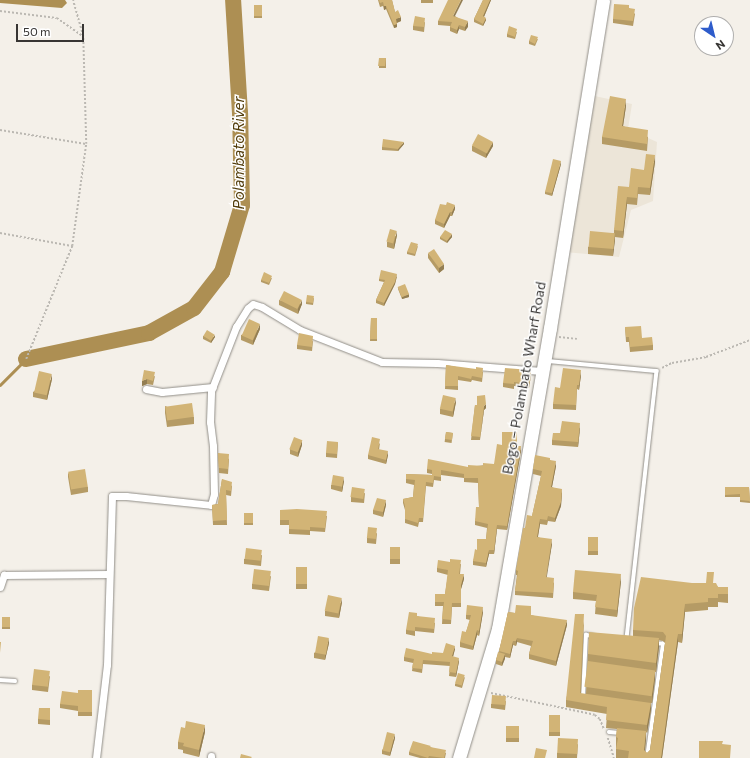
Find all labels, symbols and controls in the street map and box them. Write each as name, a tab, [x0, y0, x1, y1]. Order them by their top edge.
scale bar	[18, 16, 86, 42]
north arrow	[694, 16, 734, 56]
text: 50 m	[23, 24, 51, 38]
text: N	[713, 38, 728, 53]
water label: Polambato River	[230, 97, 248, 209]
street label: Bogo – Polambato Wharf Road	[499, 280, 549, 476]

